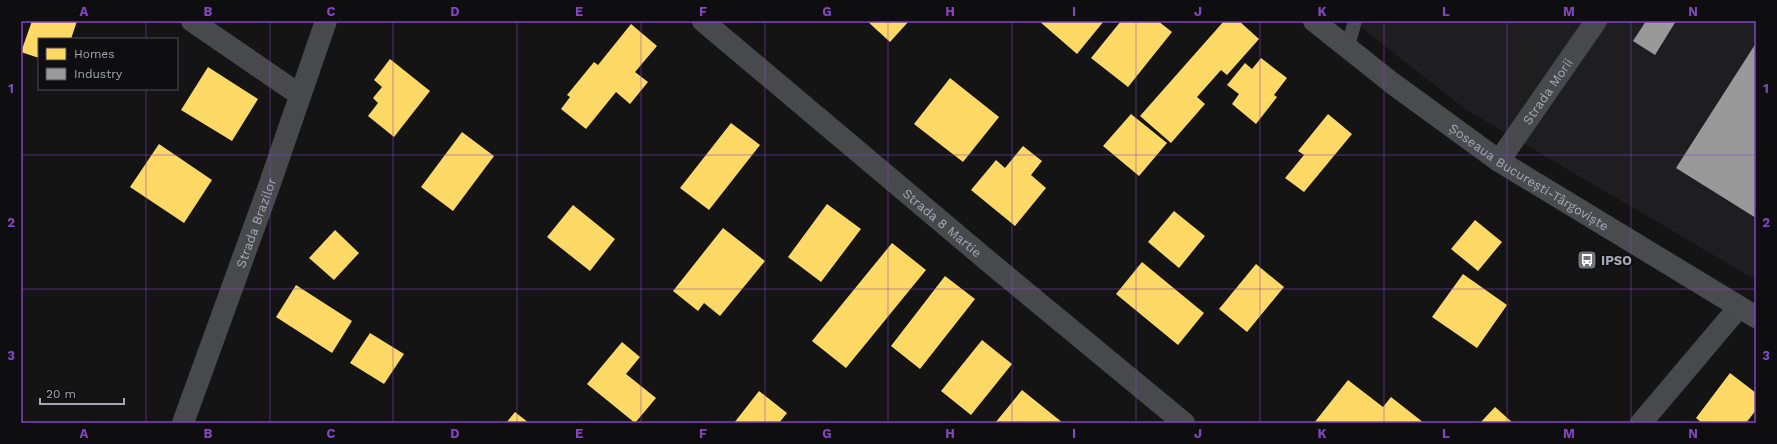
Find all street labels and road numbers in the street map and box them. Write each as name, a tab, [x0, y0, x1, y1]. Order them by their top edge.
street label: Strada Morii	[1519, 55, 1576, 127]
street label: Șoseaua București-Târgoviște	[1446, 120, 1612, 233]
street label: Strada Brazilor	[233, 176, 279, 270]
street label: Strada 8 Martie	[900, 185, 985, 260]

